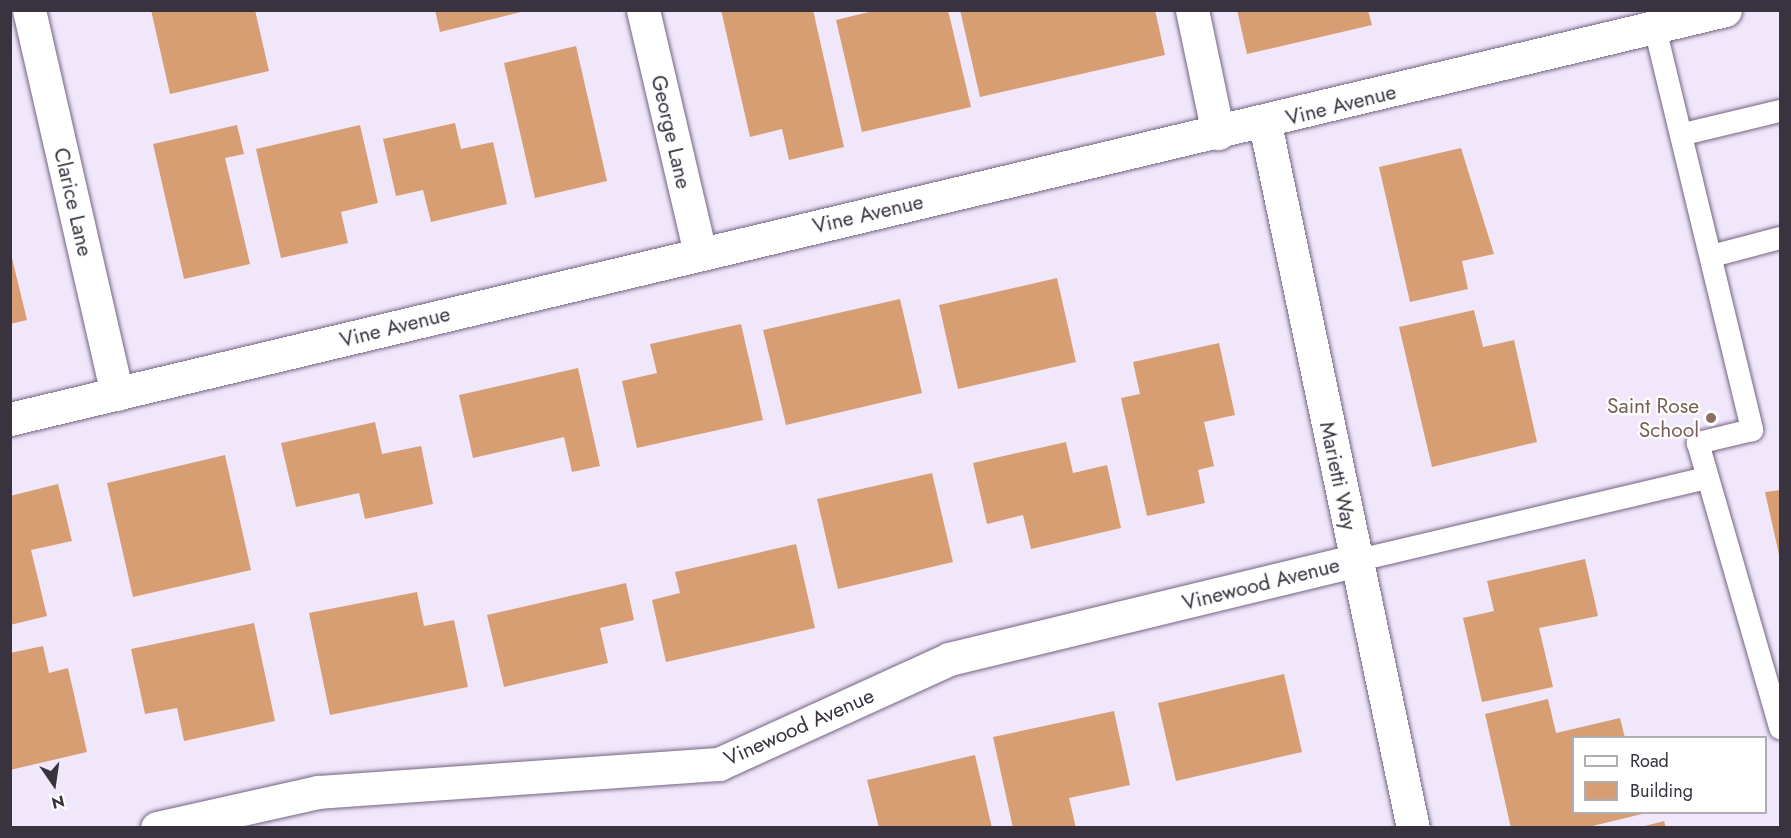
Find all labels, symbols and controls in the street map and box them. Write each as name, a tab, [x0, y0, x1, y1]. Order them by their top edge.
street label: George Lane	[646, 73, 696, 191]
street label: Vine Avenue	[1283, 79, 1399, 131]
street label: Clarice Lane	[48, 145, 98, 259]
street label: Vine Avenue	[810, 189, 926, 239]
street label: Vine Avenue	[337, 301, 453, 353]
place label: Saint Rose School	[1607, 393, 1699, 443]
marker: Saint Rose School	[1704, 411, 1718, 425]
street label: Marietti Way	[1314, 419, 1362, 533]
street label: Vinewood Avenue	[1180, 552, 1342, 616]
street label: Vinewood Avenue	[720, 683, 878, 771]
legend	[1572, 736, 1767, 814]
text: Road	[1630, 748, 1669, 774]
north arrow	[24, 754, 84, 814]
text: Building	[1630, 778, 1693, 804]
text: N	[49, 789, 67, 815]

